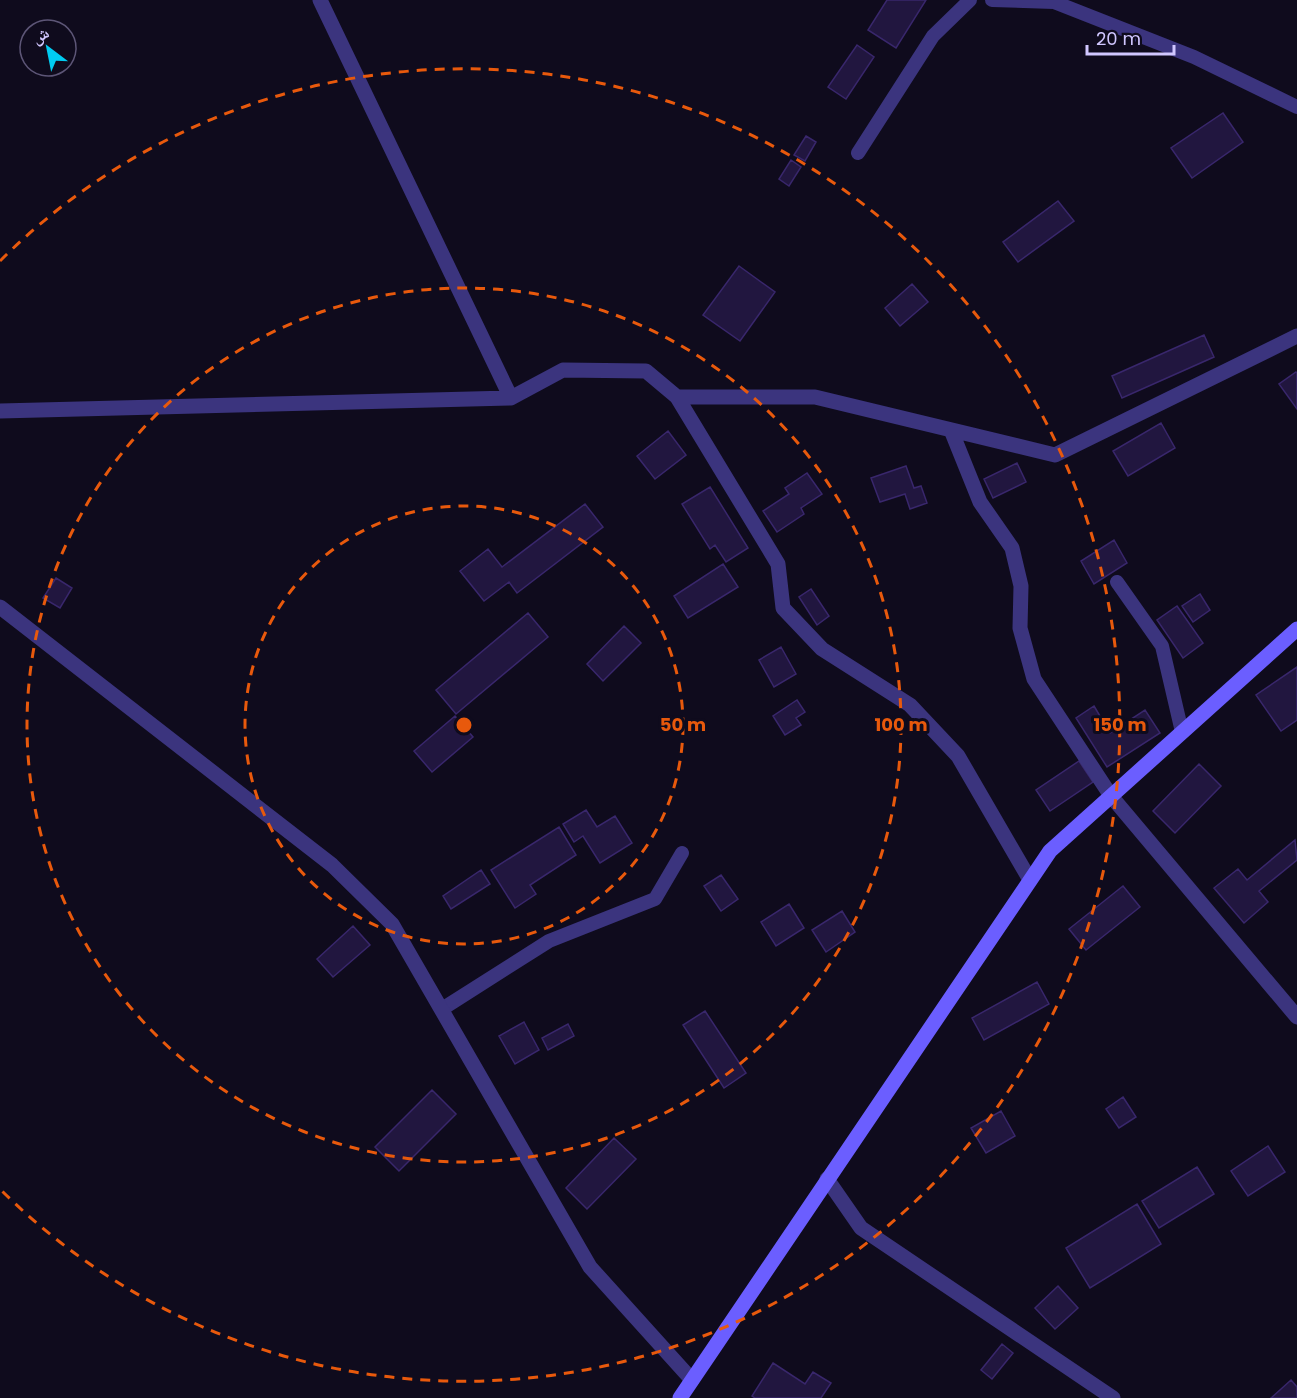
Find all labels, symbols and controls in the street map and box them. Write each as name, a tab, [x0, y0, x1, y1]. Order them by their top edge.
north arrow	[18, 18, 78, 78]
scale bar	[1087, 18, 1174, 56]
text: ش	[27, 21, 54, 50]
text: 20 m	[1096, 26, 1141, 51]
text: 50 m	[660, 712, 706, 737]
text: 100 m	[874, 712, 928, 737]
text: 150 m	[1093, 712, 1147, 737]
centre of rings	[454, 715, 474, 735]

